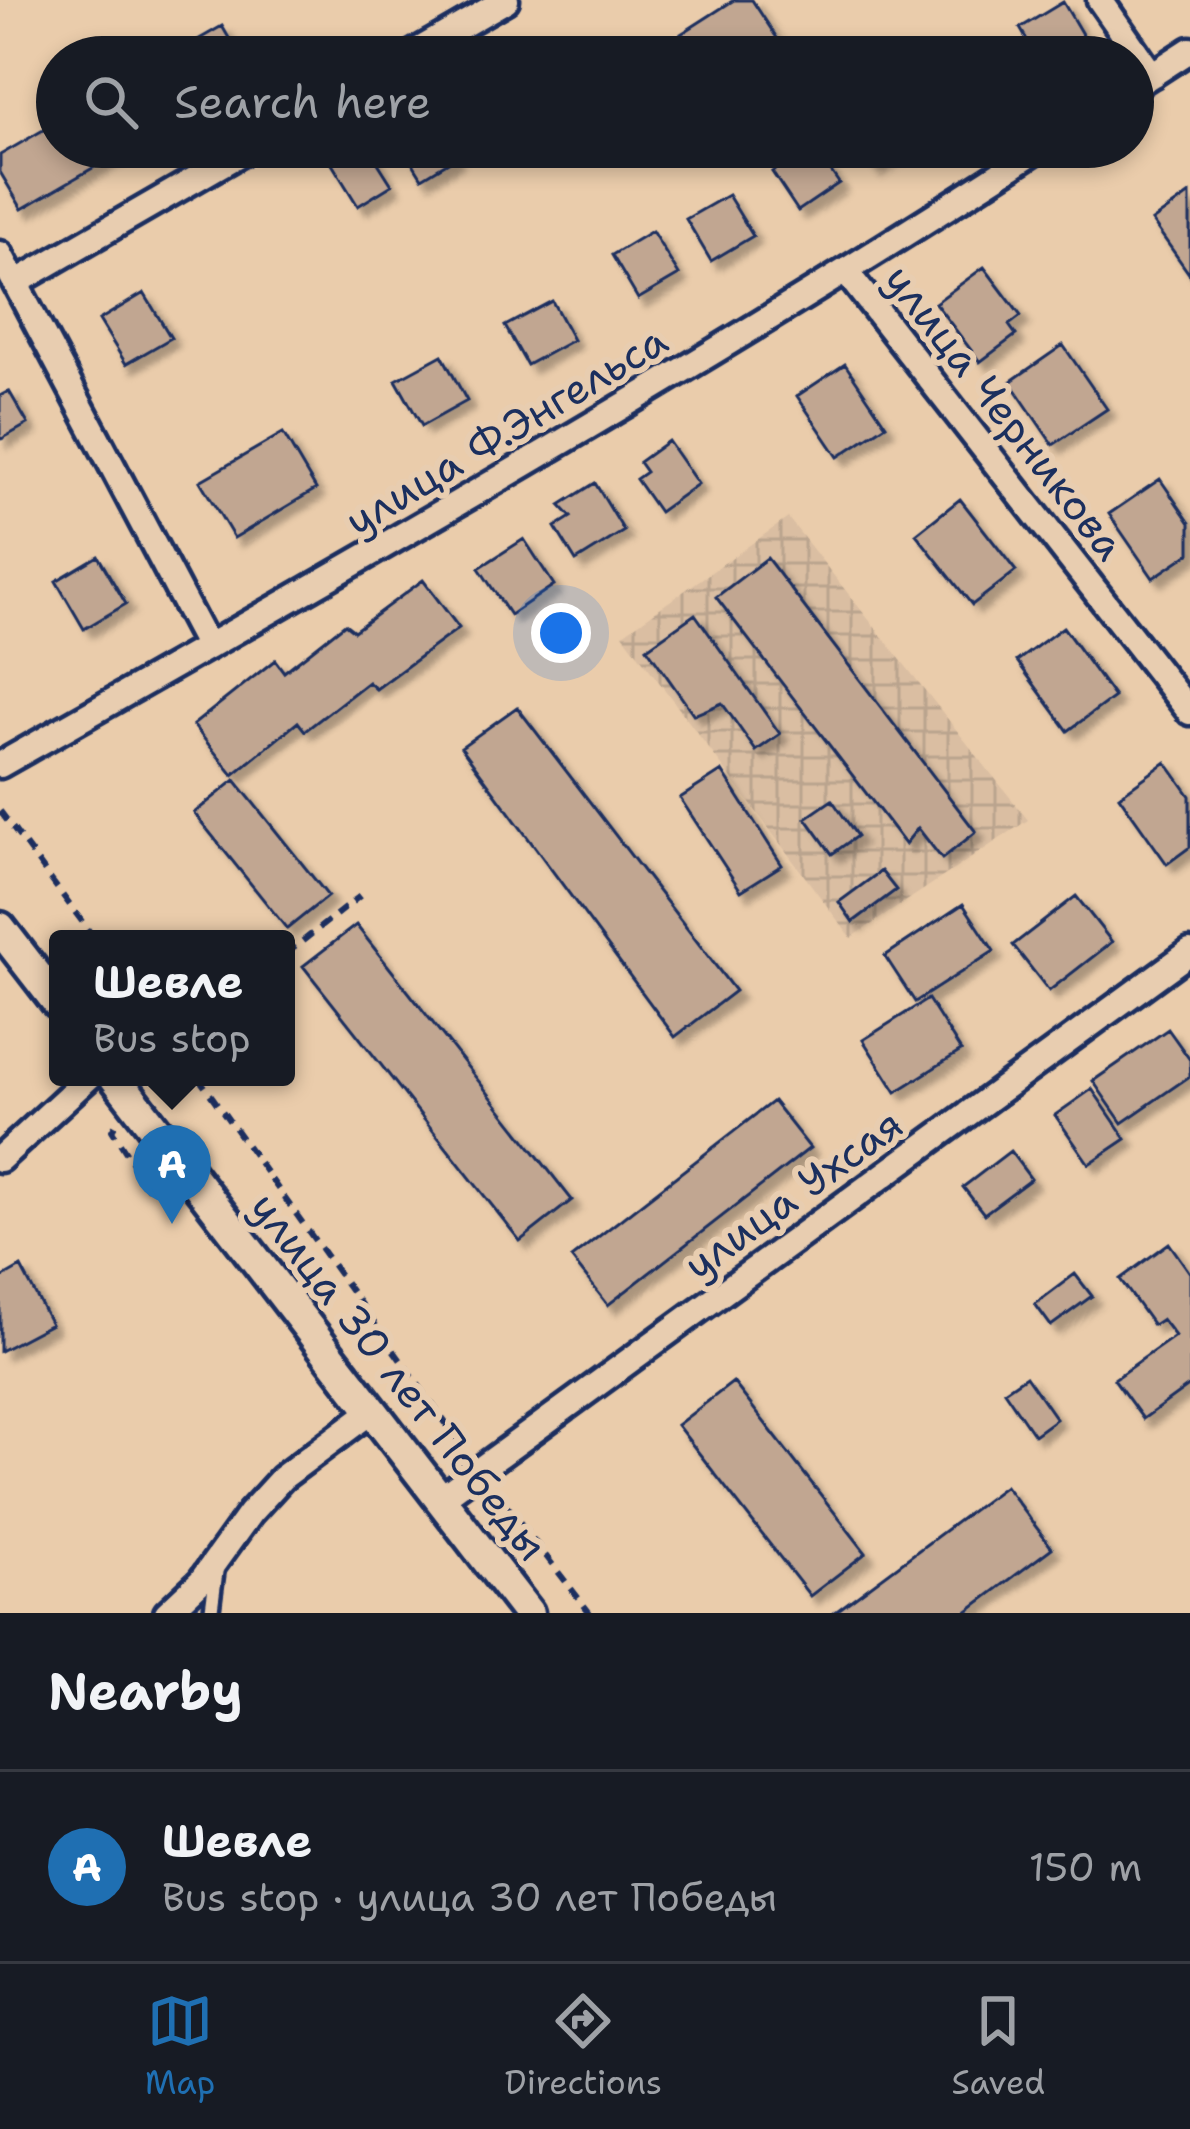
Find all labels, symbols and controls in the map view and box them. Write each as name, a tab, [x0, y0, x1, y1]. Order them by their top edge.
search box	[36, 36, 1154, 168]
icon: search	[78, 69, 144, 135]
text: Search here	[174, 72, 431, 132]
street label: улица Черникова	[872, 253, 1138, 571]
street label: улица Ф.Энгельса	[335, 312, 677, 548]
your location	[531, 603, 591, 663]
popup	[49, 930, 295, 1086]
text: Шевле	[93, 952, 244, 1012]
text: Bus stop	[93, 1012, 251, 1064]
street label: улица Ухсая	[672, 1096, 914, 1292]
pin: A	[133, 1125, 211, 1224]
street label: улица 30 лет Победы	[238, 1181, 560, 1571]
text: Nearby	[48, 1657, 243, 1725]
text: Шевле	[162, 1811, 312, 1871]
text: A	[72, 1841, 102, 1893]
text: 150 m	[1029, 1841, 1142, 1893]
text: Bus stop · улица 30 лет Победы	[162, 1871, 777, 1923]
tab: Map	[145, 1988, 215, 2105]
tab: Directions	[505, 1988, 662, 2105]
tab: Saved	[952, 1988, 1045, 2105]

